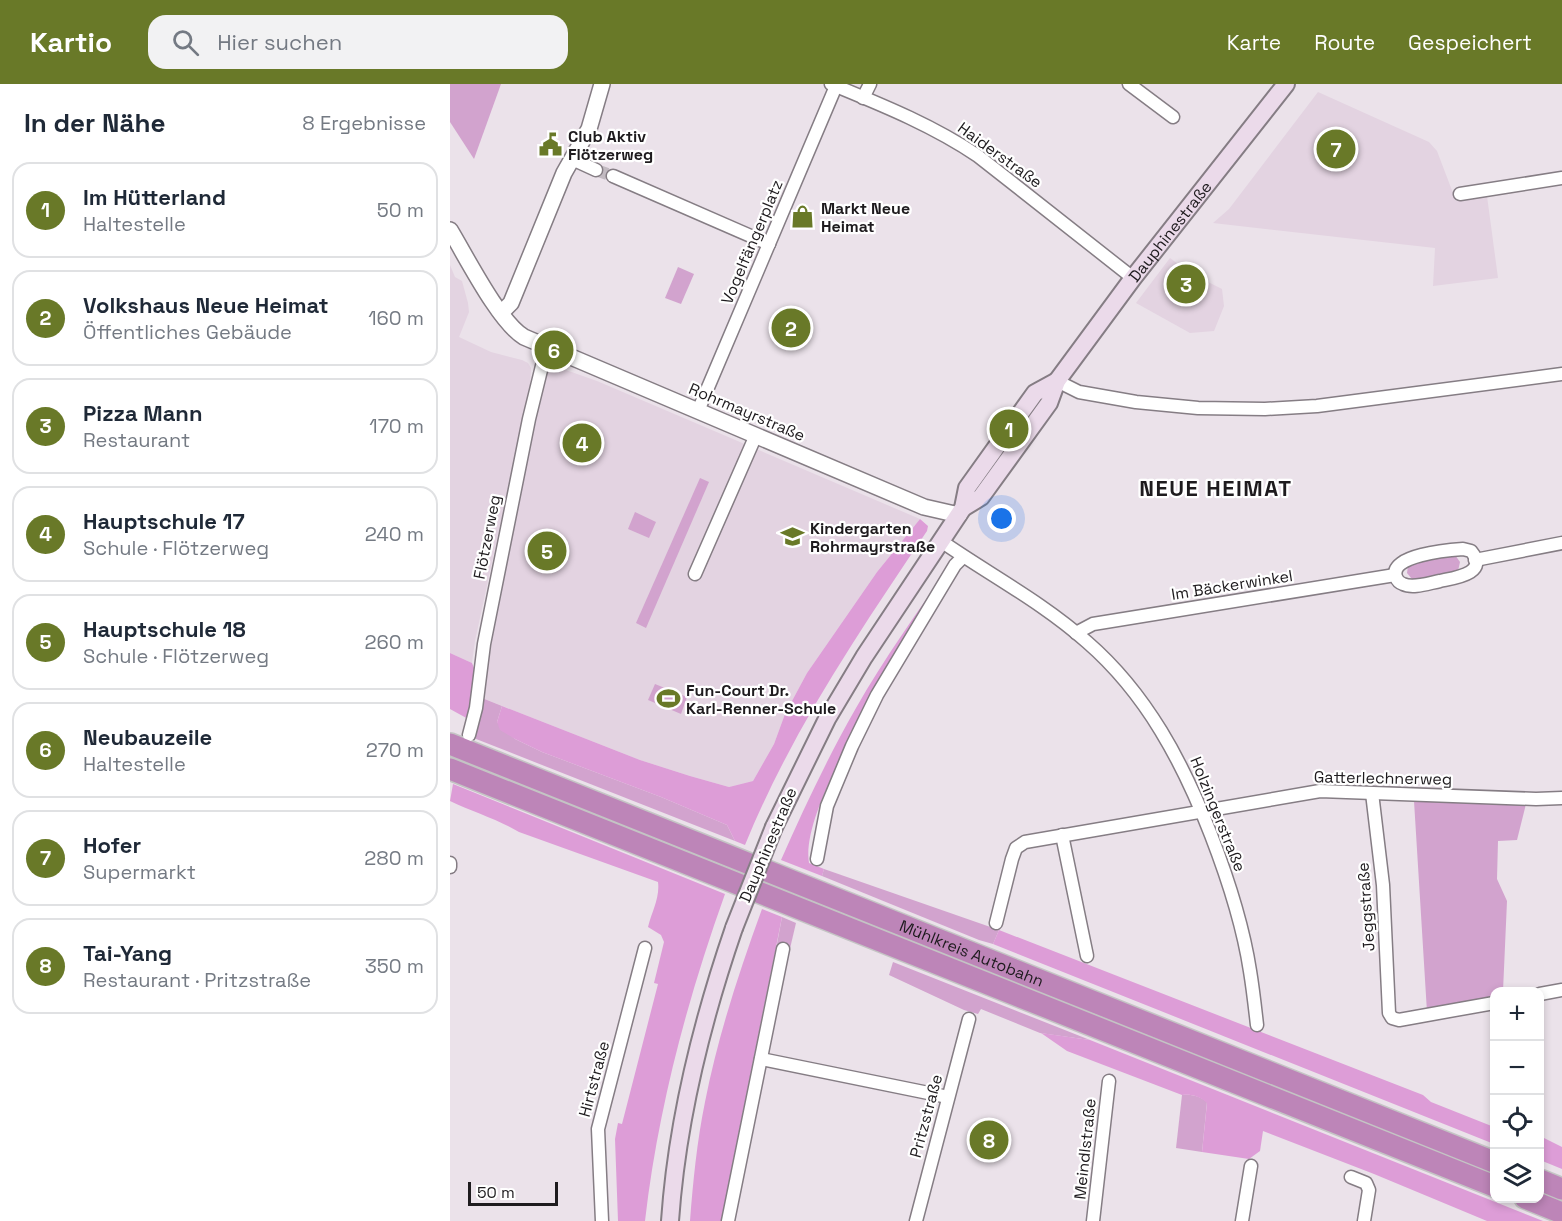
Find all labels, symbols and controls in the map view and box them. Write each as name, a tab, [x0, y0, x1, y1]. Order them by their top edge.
search box	[148, 15, 568, 69]
text: Kartio	[30, 24, 112, 60]
icon: search	[169, 26, 202, 59]
text: Hier suchen	[217, 28, 342, 56]
text: Karte	[1227, 29, 1281, 56]
text: Route	[1314, 29, 1375, 56]
text: Gespeichert	[1408, 29, 1532, 56]
text: In der Nähe	[24, 106, 165, 140]
text: 8 Ergebnisse	[302, 110, 426, 136]
street label: Haiderstraße	[954, 117, 1046, 193]
place label: Club Aktiv Flötzerweg	[568, 126, 653, 165]
pin: 7	[1316, 126, 1356, 172]
public building icon: Club Aktiv Flötzerweg	[537, 132, 563, 158]
street label: Vogelfängerplatz	[716, 177, 788, 307]
street label: Dauphinestraße	[1124, 177, 1216, 286]
text: Im Hütterland	[83, 183, 226, 211]
text: 1	[41, 197, 50, 223]
text: 50 m	[377, 197, 424, 223]
place label: Markt Neue Heimat	[821, 198, 910, 237]
shop icon: Markt Neue Heimat	[790, 204, 816, 230]
text: Haltestelle	[83, 211, 186, 237]
pin: 3	[1166, 262, 1206, 306]
text: Volkshaus Neue Heimat	[83, 291, 329, 319]
text: 2	[40, 305, 51, 331]
text: 160 m	[368, 305, 424, 331]
pin: 2	[772, 306, 810, 350]
text: Öffentliches Gebäude	[83, 319, 292, 345]
pin: 6	[534, 328, 574, 372]
street label: Rohrmayrstraße	[686, 378, 808, 446]
text: Pizza Mann	[83, 399, 202, 427]
pin: 1	[990, 406, 1028, 452]
text: 3	[39, 413, 52, 439]
text: 170 m	[369, 413, 424, 439]
pin: 4	[562, 420, 602, 466]
text: Restaurant	[83, 427, 190, 453]
district label: NEUE HEIMAT	[1139, 474, 1293, 502]
street label: Flötzerweg	[469, 493, 505, 581]
your location	[987, 504, 1016, 533]
text: Hauptschule 17	[83, 507, 245, 535]
place label: Kindergarten Rohrmayrstraße	[810, 518, 935, 557]
text: 4	[39, 521, 52, 547]
text: 240 m	[365, 521, 424, 547]
school or university icon: Kindergarten Rohrmayrstraße	[779, 524, 805, 550]
pin: 5	[528, 528, 566, 574]
text: Schule · Flötzerweg	[83, 535, 269, 561]
street label: Im Bäckerwinkel	[1170, 565, 1294, 605]
text: Hauptschule 18	[83, 615, 246, 643]
text: 5	[40, 629, 52, 655]
text: 260 m	[365, 629, 424, 655]
text: Schule · Flötzerweg	[83, 643, 269, 669]
place label: Fun-Court Dr. Karl-Renner-Schule	[686, 680, 836, 719]
sports icon: Fun-Court Dr. Karl-Renner-Schule	[655, 686, 681, 712]
text: Neubauzeile	[83, 723, 212, 751]
text: 6	[39, 737, 52, 763]
text: 270 m	[366, 737, 424, 763]
text: Haltestelle	[83, 751, 186, 777]
street label: Holzingerstraße	[1185, 753, 1251, 875]
street label: Gatterlechnerweg	[1314, 766, 1452, 790]
street label: Dauphinestraße	[734, 784, 802, 906]
text: Hofer	[83, 831, 141, 859]
text: 7	[40, 845, 51, 871]
text: 280 m	[364, 845, 424, 871]
text: Supermarkt	[83, 859, 196, 885]
street label: Jeggstraße	[1352, 862, 1380, 952]
street label: Mühlkreis Autobahn	[897, 915, 1047, 991]
text: Tai-Yang	[83, 939, 172, 967]
text: 8	[40, 953, 52, 979]
text: 350 m	[365, 953, 424, 979]
text: Restaurant · Pritzstraße	[83, 967, 311, 993]
map controls	[1490, 987, 1544, 1203]
button: +	[1490, 987, 1544, 1041]
street label: Hirtstraße	[574, 1039, 614, 1119]
button: −	[1490, 1041, 1544, 1095]
street label: Pritzstraße	[905, 1072, 947, 1160]
button: locate	[1490, 1095, 1544, 1149]
street label: Meindlstraße	[1069, 1098, 1101, 1200]
pin: 8	[970, 1118, 1008, 1162]
button: layers	[1490, 1149, 1544, 1203]
scale bar	[468, 1179, 558, 1206]
text: 50 m	[477, 1182, 515, 1203]

